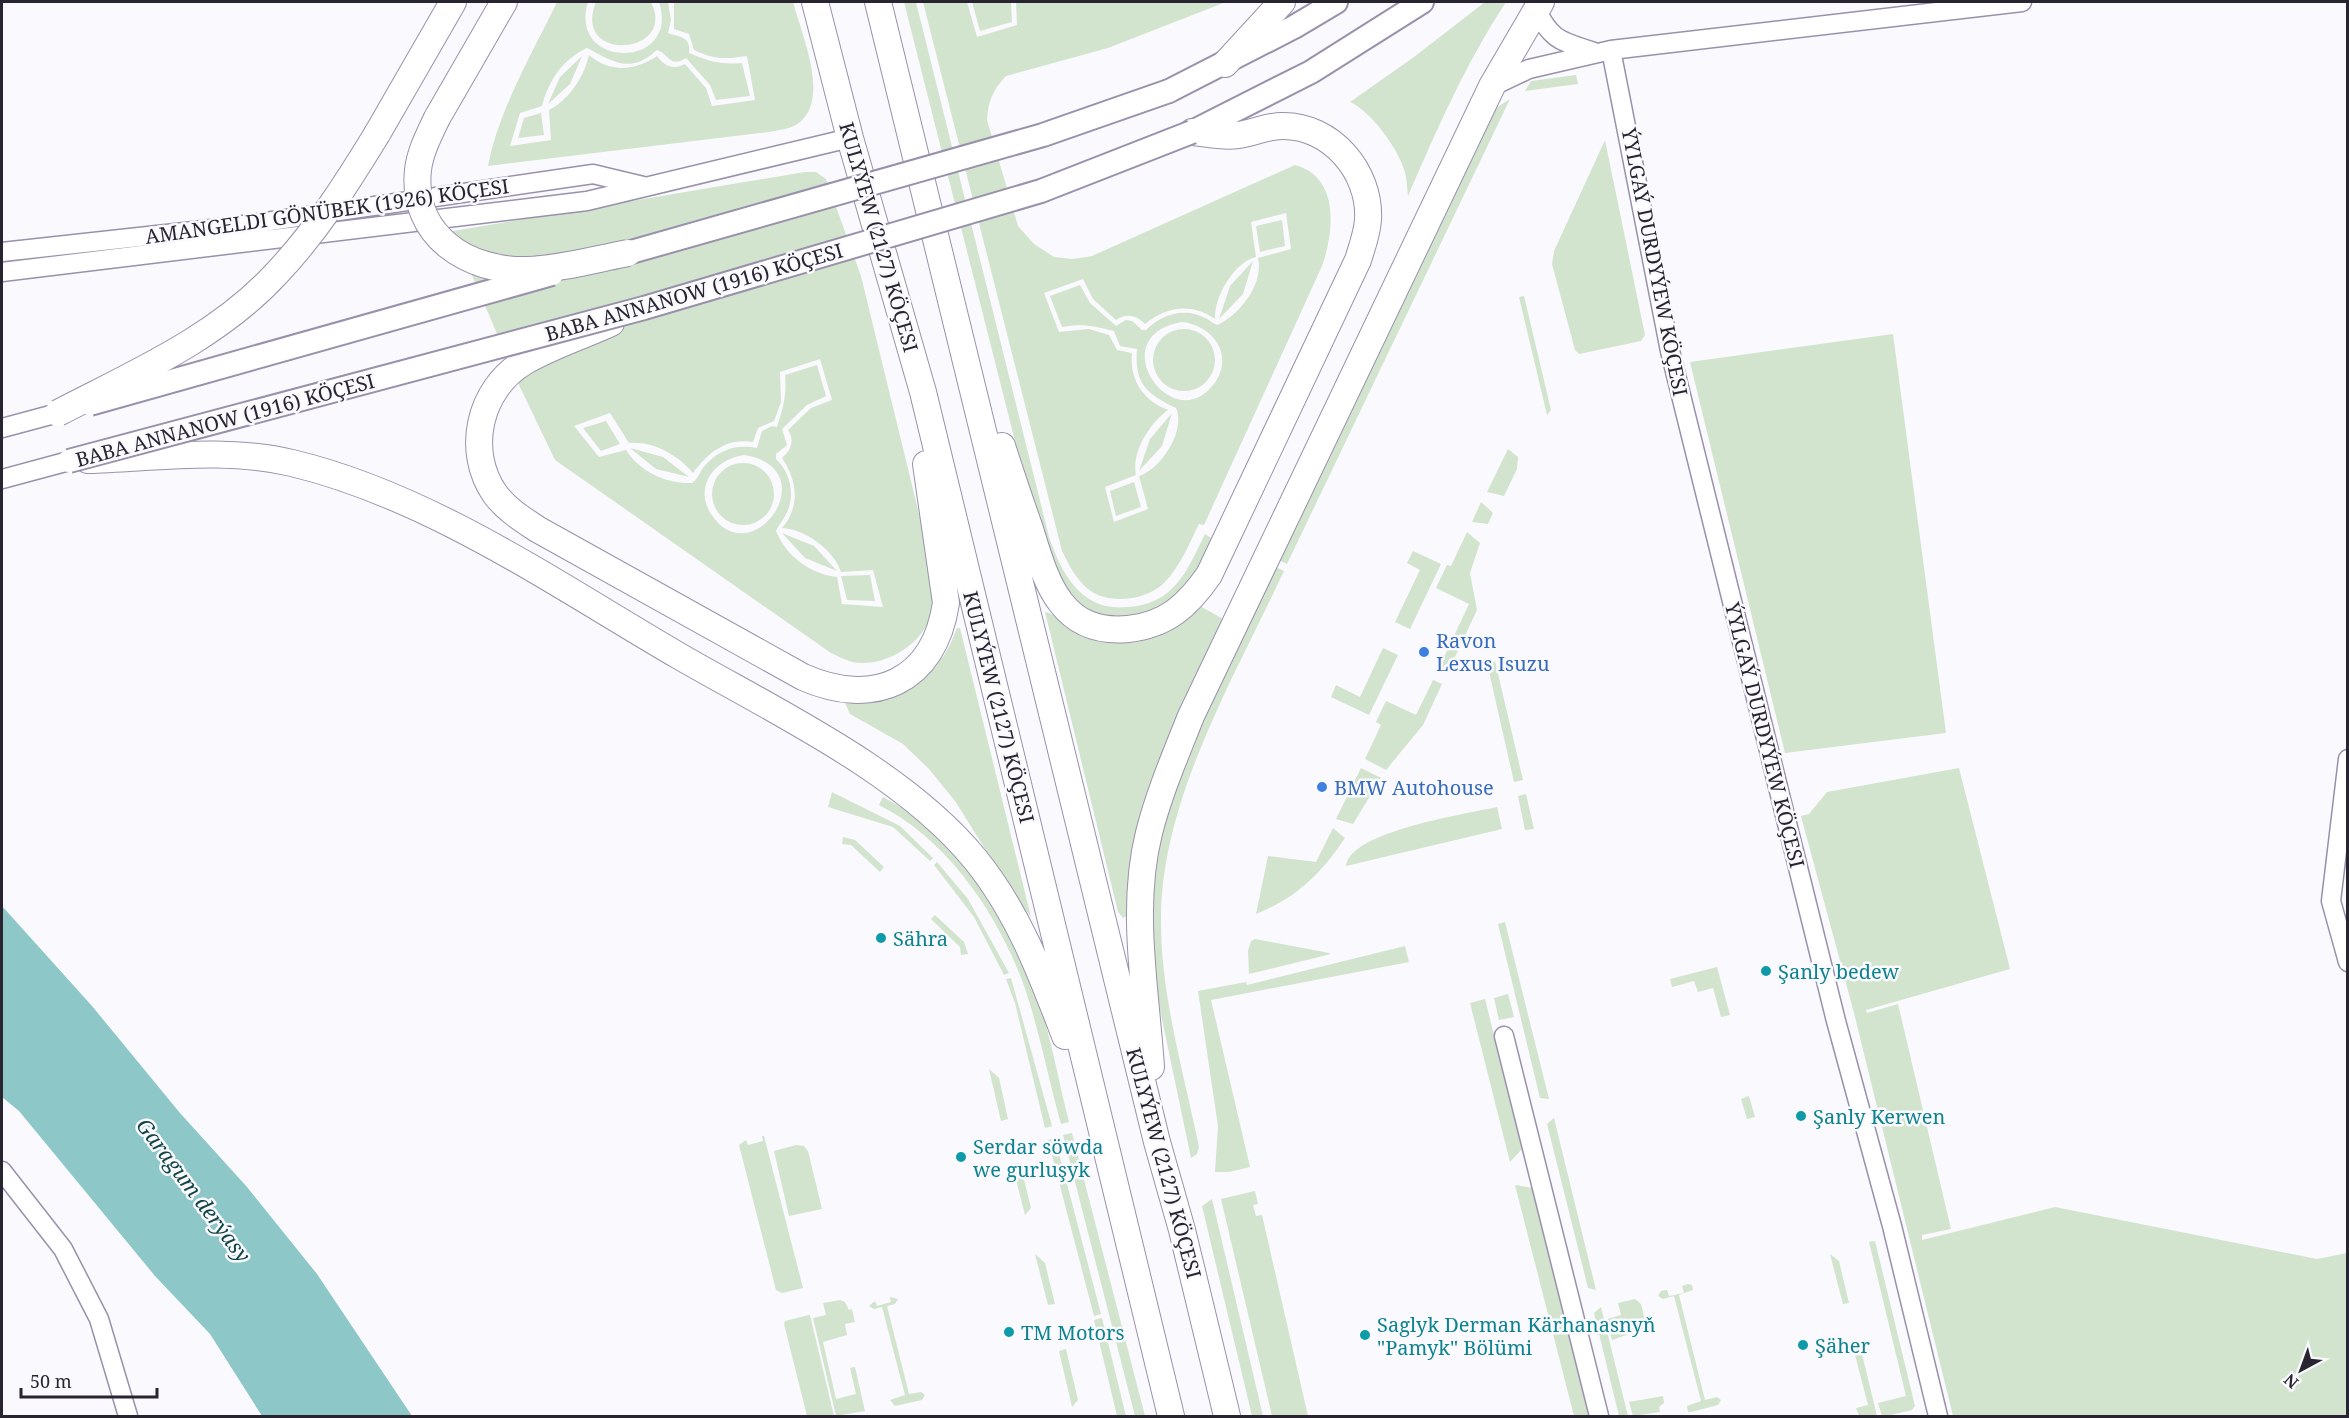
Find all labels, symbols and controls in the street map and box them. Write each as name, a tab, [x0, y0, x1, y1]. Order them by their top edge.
street label: KULYÝEW (2127) KÖÇESI	[833, 119, 925, 355]
street label: ÝYLGAÝ DURDYÝEW KÖÇESI	[1616, 125, 1694, 398]
street label: AMANGELDI GÖNÜBEK (1926) KÖÇESI	[143, 172, 511, 250]
street label: BABA ANNANOW (1916) KÖÇESI	[542, 237, 846, 347]
street label: BABA ANNANOW (1916) KÖÇESI	[73, 367, 377, 473]
street label: KULYÝEW (2127) KÖÇESI	[957, 588, 1041, 826]
street label: ÝYLGAÝ DURDYÝEW KÖÇESI	[1719, 598, 1811, 871]
place label: Ravon Lexus Isuzu	[1436, 627, 1550, 677]
marker: Ravon Lexus Isuzu	[1417, 645, 1431, 659]
place label: BMW Autohouse	[1334, 774, 1494, 801]
marker: BMW Autohouse	[1315, 780, 1329, 794]
place label: Sähra	[893, 925, 948, 952]
marker: Sähra	[874, 931, 888, 945]
place label: Şanly bedew	[1778, 958, 1900, 985]
marker: Şanly bedew	[1759, 964, 1773, 978]
street label: KULYÝEW (2127) KÖÇESI	[1120, 1045, 1208, 1281]
place label: Şanly Kerwen	[1813, 1103, 1945, 1130]
marker: Şanly Kerwen	[1794, 1109, 1808, 1123]
water label: Garagum derýasy	[131, 1112, 257, 1268]
place label: Serdar söwda we gurluşyk	[973, 1133, 1104, 1183]
marker: Serdar söwda we gurluşyk	[954, 1150, 968, 1164]
place label: Saglyk Derman Kärhanasnyň "Pamyk" Bölümi	[1377, 1311, 1656, 1361]
place label: TM Motors	[1021, 1319, 1125, 1346]
marker: TM Motors	[1002, 1325, 1016, 1339]
marker: Saglyk Derman Kärhanasnyň "Pamyk" Bölümi	[1358, 1328, 1372, 1342]
place label: Şäher	[1815, 1332, 1871, 1359]
marker: Şäher	[1796, 1338, 1810, 1352]
north arrow	[2271, 1340, 2331, 1400]
scale bar	[21, 1361, 158, 1399]
text: 50 m	[30, 1369, 72, 1393]
text: N	[2279, 1369, 2303, 1394]

